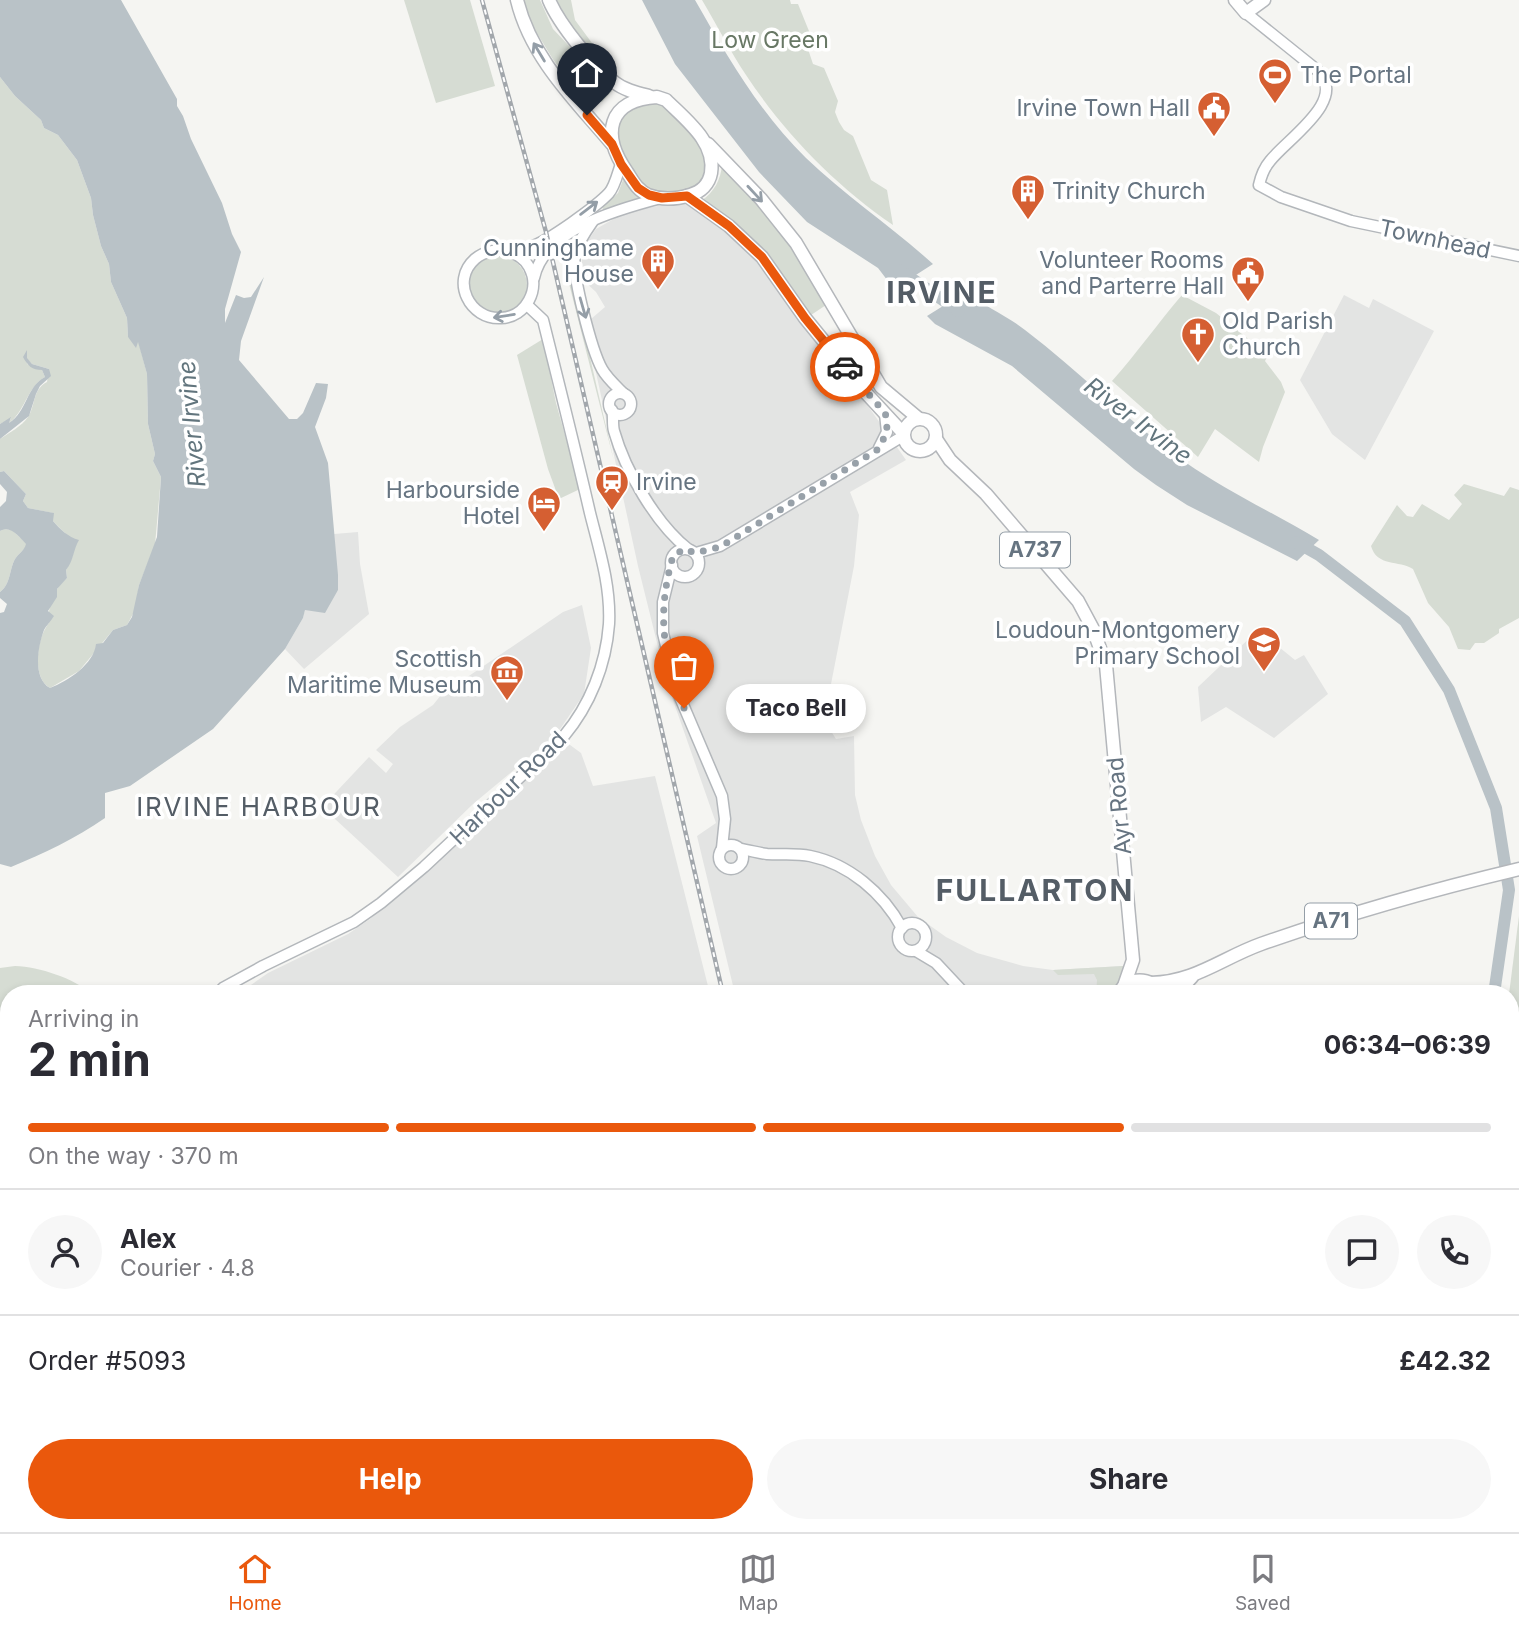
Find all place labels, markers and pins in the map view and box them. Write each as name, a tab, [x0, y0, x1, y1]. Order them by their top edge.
pin	[557, 43, 617, 115]
sports icon: The Portal	[1256, 56, 1294, 105]
place label: The Portal	[1300, 61, 1412, 89]
public building icon: Irvine Town Hall	[1195, 89, 1233, 138]
place label: Irvine Town Hall	[1016, 94, 1190, 122]
building icon: Trinity Church	[1009, 172, 1047, 221]
place label: Trinity Church	[1052, 177, 1206, 205]
place label: Cunninghame House	[483, 234, 634, 288]
building icon: Cunninghame House	[639, 242, 677, 291]
place label: Volunteer Rooms and Parterre Hall	[1039, 246, 1224, 300]
public building icon: Volunteer Rooms and Parterre Hall	[1229, 254, 1267, 303]
place label: Old Parish Church	[1222, 307, 1334, 361]
church icon: Old Parish Church	[1179, 315, 1217, 364]
station icon: Irvine	[593, 463, 631, 512]
place label: Irvine	[636, 468, 697, 496]
place label: Harbourside Hotel	[386, 476, 520, 530]
hotel icon: Harbourside Hotel	[525, 484, 563, 533]
place label: Loudoun-Montgomery Primary School	[995, 616, 1240, 670]
school or university icon: Loudoun-Montgomery Primary School	[1245, 624, 1283, 673]
pin	[654, 636, 714, 708]
place label: Scottish Maritime Museum	[287, 645, 482, 699]
museum icon: Scottish Maritime Museum	[488, 653, 526, 702]
callout: Taco Bell	[726, 684, 866, 732]

